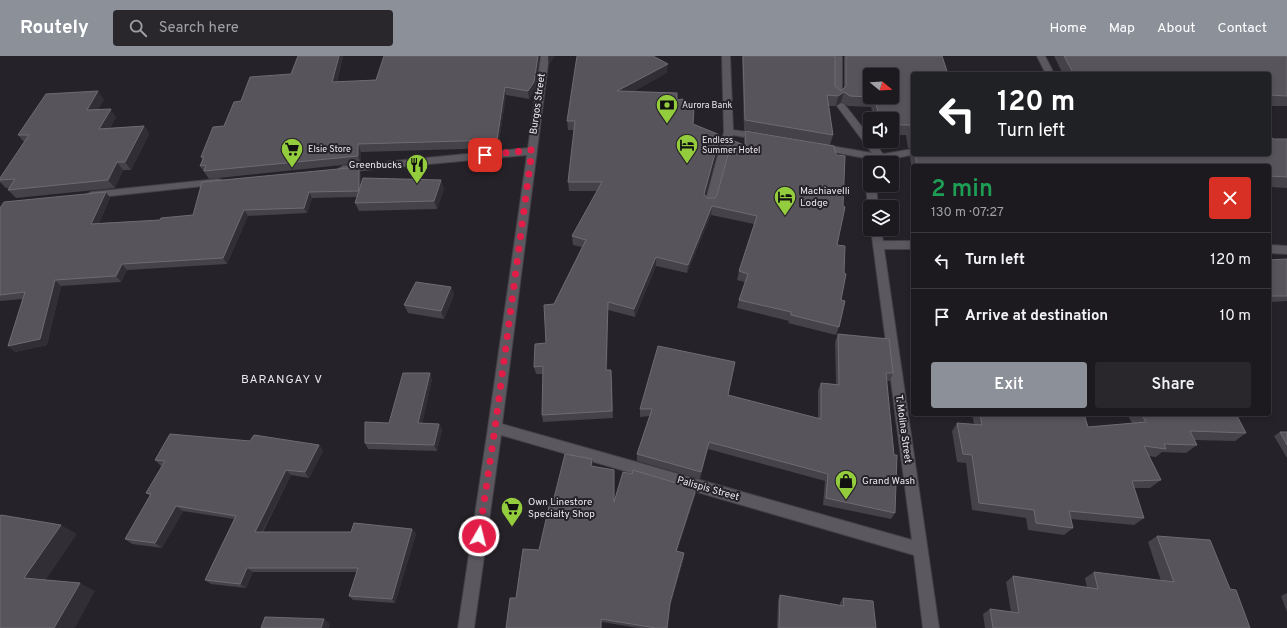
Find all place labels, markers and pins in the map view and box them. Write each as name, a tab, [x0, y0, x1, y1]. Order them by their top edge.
bank icon: Aurora Bank	[654, 92, 680, 125]
place label: Aurora Bank	[682, 100, 733, 111]
hotel icon: Endless Summer Hotel	[674, 132, 700, 165]
place label: Endless Summer Hotel	[702, 135, 760, 156]
supermarket icon: Elsie Store	[279, 136, 305, 169]
pin	[468, 138, 502, 172]
place label: Elsie Store	[308, 144, 351, 155]
restaurant icon: Greenbucks	[404, 152, 430, 185]
place label: Greenbucks	[349, 159, 402, 172]
hotel icon: Machiavelli Lodge	[772, 184, 798, 217]
place label: Machiavelli Lodge	[800, 185, 850, 210]
shop icon: Grand Wash	[833, 468, 859, 501]
place label: Grand Wash	[862, 475, 915, 488]
supermarket icon: Own Linestore Specialty Shop	[499, 495, 525, 528]
place label: Own Linestore Specialty Shop	[528, 496, 595, 521]

